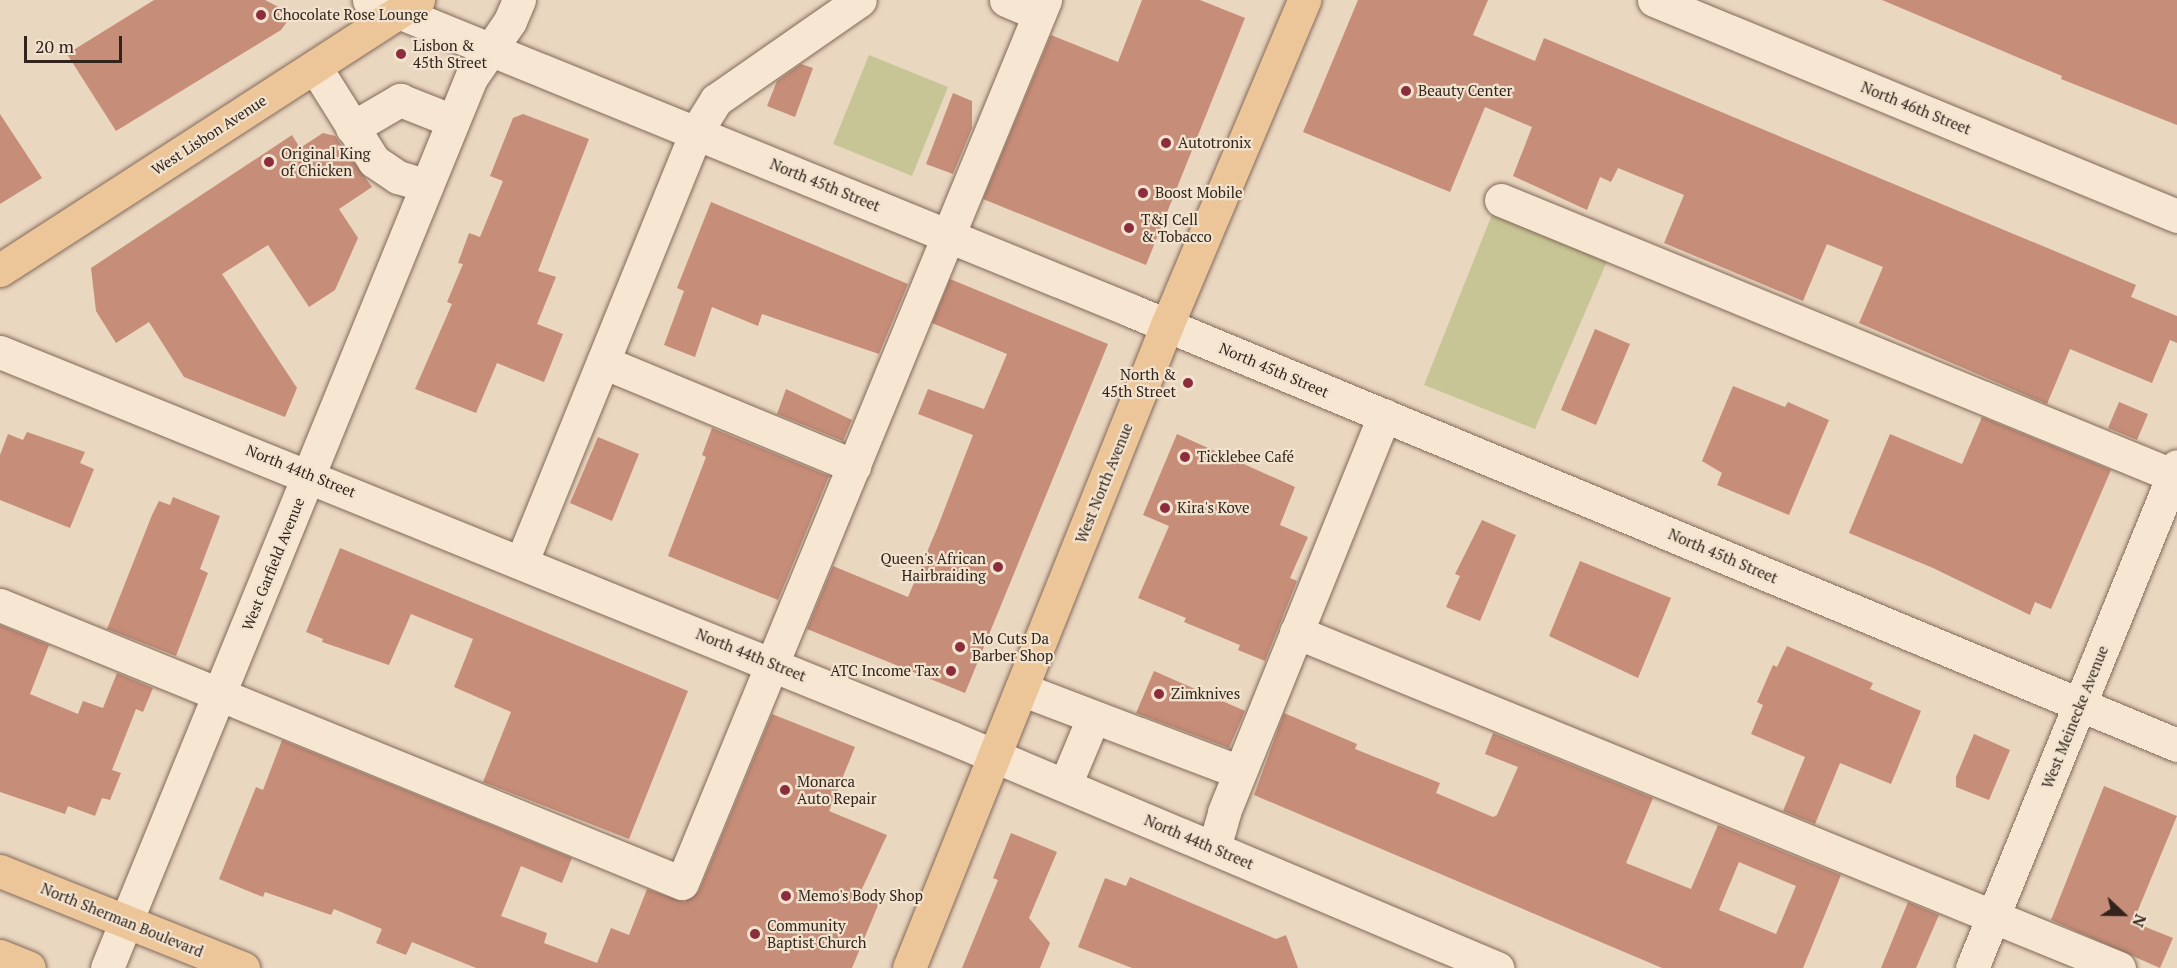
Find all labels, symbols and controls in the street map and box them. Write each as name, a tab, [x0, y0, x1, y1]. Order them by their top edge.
place label: Chocolate Rose Lounge	[273, 6, 428, 24]
marker: Chocolate Rose Lounge	[254, 8, 268, 22]
scale bar	[27, 24, 124, 62]
text: 20 m	[35, 34, 74, 58]
place label: Lisbon & 45th Street	[413, 36, 487, 71]
marker: Lisbon & 45th Street	[394, 47, 408, 61]
street label: North 46th Street	[1858, 78, 1974, 138]
place label: Beauty Center	[1418, 82, 1512, 100]
marker: Beauty Center	[1399, 84, 1413, 98]
street label: West Lisbon Avenue	[148, 91, 270, 179]
place label: Autotronix	[1178, 134, 1251, 152]
marker: Autotronix	[1159, 136, 1173, 150]
place label: Original King of Chicken	[281, 144, 370, 179]
marker: Original King of Chicken	[262, 155, 276, 169]
street label: North 45th Street	[767, 155, 883, 215]
place label: Boost Mobile	[1155, 184, 1243, 202]
marker: Boost Mobile	[1136, 186, 1150, 200]
place label: T&J Cell & Tobacco	[1141, 210, 1212, 245]
marker: T&J Cell & Tobacco	[1122, 221, 1136, 235]
street label: North 45th Street	[1217, 339, 1331, 401]
place label: North & 45th Street	[1102, 365, 1176, 400]
marker: North & 45th Street	[1181, 376, 1195, 390]
street label: West North Avenue	[1072, 420, 1136, 546]
street label: North 44th Street	[243, 441, 359, 501]
place label: Ticklebee Café	[1197, 448, 1294, 466]
marker: Ticklebee Café	[1178, 450, 1192, 464]
street label: West Garfield Avenue	[238, 495, 308, 633]
place label: Kira's Kove	[1177, 499, 1249, 517]
marker: Kira's Kove	[1158, 501, 1172, 515]
street label: North 45th Street	[1666, 525, 1780, 587]
place label: Queen's African Hairbraiding	[880, 549, 986, 584]
marker: Queen's African Hairbraiding	[991, 560, 1005, 574]
street label: North 44th Street	[693, 625, 809, 685]
place label: Mo Cuts Da Barber Shop	[972, 629, 1053, 664]
marker: Mo Cuts Da Barber Shop	[953, 640, 967, 654]
street label: West Meinecke Avenue	[2038, 643, 2112, 791]
place label: ATC Income Tax	[830, 662, 939, 680]
marker: ATC Income Tax	[944, 664, 958, 678]
place label: Zimknives	[1171, 685, 1240, 703]
marker: Zimknives	[1152, 687, 1166, 701]
place label: Monarca Auto Repair	[797, 772, 877, 807]
marker: Monarca Auto Repair	[778, 783, 792, 797]
street label: North 44th Street	[1142, 811, 1256, 873]
street label: North Sherman Boulevard	[38, 879, 206, 961]
north arrow	[2093, 884, 2153, 944]
place label: Memo's Body Shop	[798, 887, 923, 905]
marker: Memo's Body Shop	[779, 889, 793, 903]
text: N	[2127, 911, 2152, 930]
place label: Community Baptist Church	[767, 916, 867, 951]
marker: Community Baptist Church	[748, 927, 762, 941]

